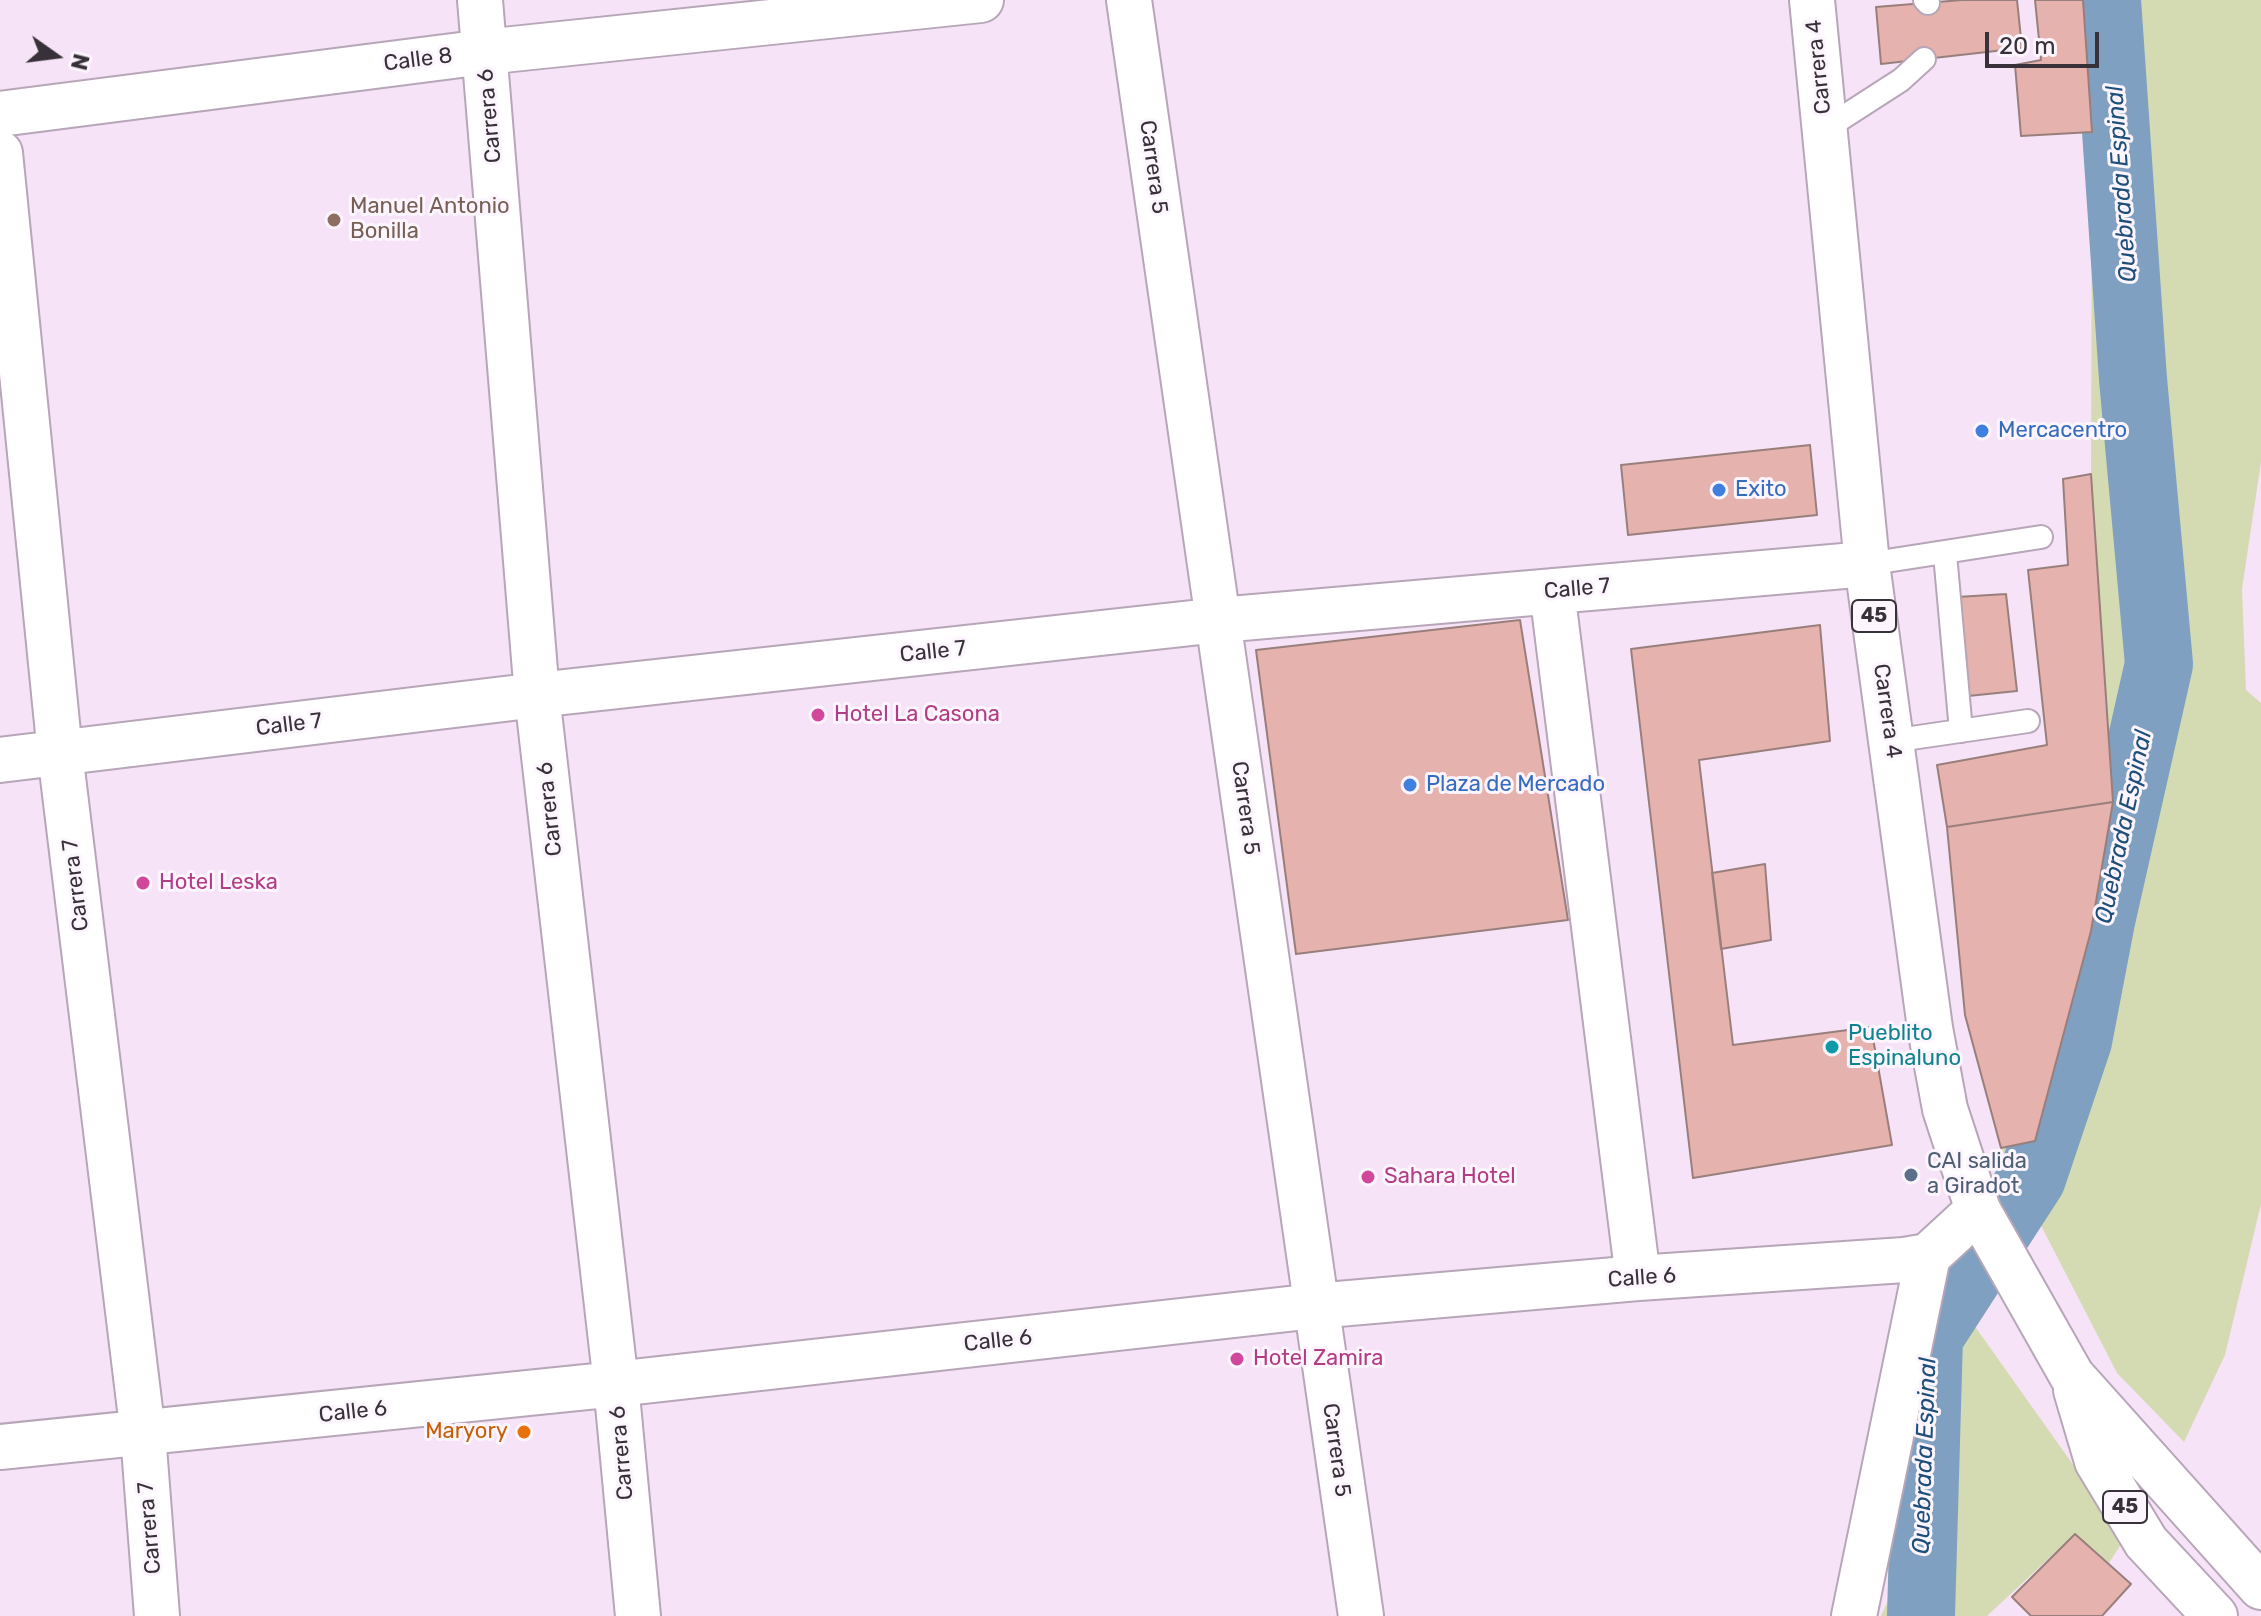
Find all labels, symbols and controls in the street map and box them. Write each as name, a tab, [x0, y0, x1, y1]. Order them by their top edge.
north arrow	[16, 16, 96, 96]
scale bar	[1989, 16, 2103, 66]
street label: Carrera 4	[1801, 18, 1837, 116]
text: 20 m	[1999, 32, 2056, 60]
street label: Calle 8	[382, 43, 454, 77]
text: N	[65, 51, 95, 73]
street label: Carrera 6	[473, 68, 507, 164]
water label: Quebrada Espinal	[2101, 85, 2143, 283]
street label: Carrera 5	[1133, 118, 1173, 216]
place label: Manuel Antonio Bonilla	[350, 194, 510, 246]
marker: Manuel Antonio Bonilla	[325, 211, 343, 229]
place label: Mercacentro	[1998, 418, 2127, 444]
marker: Mercacentro	[1973, 422, 1991, 440]
place label: Exito	[1735, 477, 1787, 503]
marker: Exito	[1710, 481, 1728, 499]
street label: Calle 7	[1543, 573, 1611, 605]
road number: 45	[1852, 600, 1896, 632]
street label: Calle 7	[899, 635, 967, 669]
street label: Carrera 4	[1867, 662, 1907, 760]
place label: Hotel La Casona	[834, 702, 1000, 728]
marker: Hotel La Casona	[809, 706, 827, 724]
street label: Calle 7	[254, 708, 324, 742]
water label: Quebrada Espinal	[2089, 728, 2159, 926]
street label: Carrera 5	[1225, 759, 1265, 857]
street label: Carrera 6	[532, 761, 568, 857]
place label: Plaza de Mercado	[1426, 772, 1605, 798]
marker: Plaza de Mercado	[1401, 776, 1419, 794]
street label: Carrera 7	[57, 837, 95, 933]
place label: Hotel Leska	[159, 870, 278, 896]
marker: Hotel Leska	[134, 874, 152, 892]
place label: Pueblito Espinaluno	[1848, 1021, 1961, 1072]
marker: Pueblito Espinaluno	[1823, 1038, 1841, 1056]
place label: CAI salida a Giradot	[1927, 1149, 2027, 1200]
place label: Sahara Hotel	[1384, 1164, 1516, 1190]
marker: CAI salida a Giradot	[1902, 1166, 1920, 1184]
marker: Sahara Hotel	[1359, 1168, 1377, 1186]
street label: Calle 6	[1607, 1262, 1677, 1294]
street label: Calle 6	[963, 1324, 1033, 1358]
place label: Hotel Zamira	[1253, 1346, 1383, 1372]
marker: Hotel Zamira	[1228, 1350, 1246, 1368]
water label: Quebrada Espinal	[1907, 1357, 1943, 1555]
street label: Calle 6	[318, 1395, 388, 1429]
street label: Carrera 5	[1316, 1401, 1356, 1499]
street label: Carrera 6	[605, 1405, 639, 1501]
place label: Maryory	[425, 1419, 508, 1445]
marker: Maryory	[515, 1423, 533, 1441]
street label: Carrera 7	[133, 1481, 167, 1575]
road number: 45	[2103, 1491, 2147, 1523]

